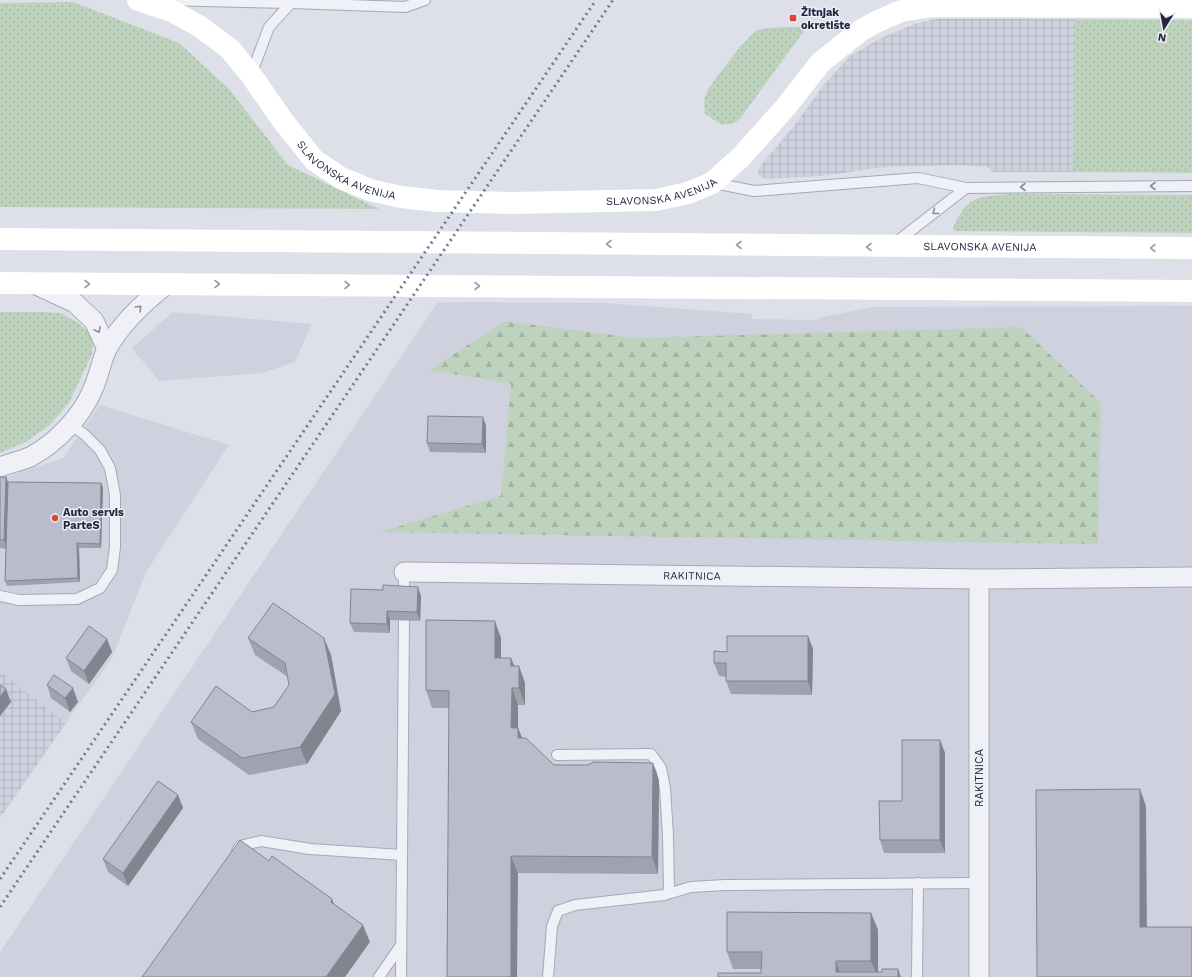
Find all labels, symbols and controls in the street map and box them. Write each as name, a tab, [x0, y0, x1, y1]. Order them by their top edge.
place label: Žitnjak okretište	[801, 6, 850, 32]
north arrow	[1144, 8, 1184, 48]
marker: Žitnjak okretište	[788, 13, 798, 23]
text: N	[1157, 30, 1167, 44]
street label: SLAVONSKA AVENIJA	[295, 138, 397, 202]
street label: SLAVONSKA AVENIJA	[606, 175, 720, 208]
one-way arrow	[1150, 182, 1156, 190]
one-way arrow	[1020, 183, 1026, 191]
one-way arrow	[933, 207, 940, 214]
street label: SLAVONSKA AVENIJA	[923, 239, 1037, 253]
one-way arrow	[606, 240, 612, 248]
one-way arrow	[736, 241, 742, 249]
one-way arrow	[866, 242, 872, 251]
one-way arrow	[1150, 244, 1156, 252]
one-way arrow	[84, 280, 90, 288]
one-way arrow	[214, 280, 220, 288]
one-way arrow	[344, 281, 350, 289]
one-way arrow	[474, 282, 480, 290]
one-way arrow	[135, 305, 142, 313]
one-way arrow	[93, 325, 101, 333]
place label: Auto servis ParteS	[63, 506, 124, 532]
marker: Auto servis ParteS	[50, 513, 60, 523]
street label: RAKITNICA	[663, 569, 721, 582]
street label: RAKITNICA	[973, 749, 986, 807]

